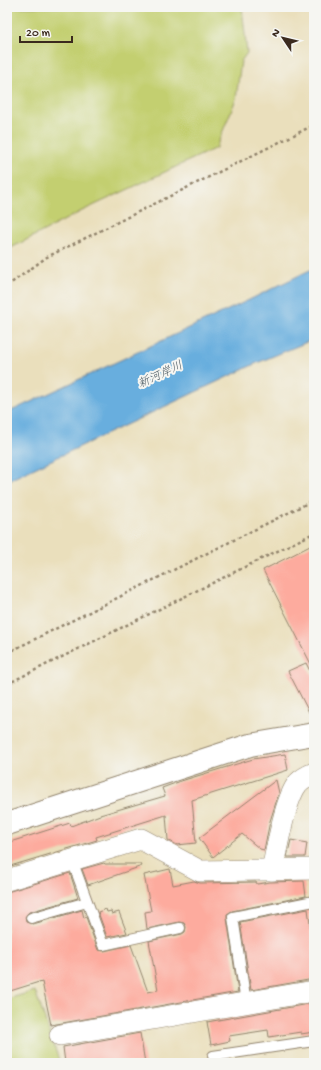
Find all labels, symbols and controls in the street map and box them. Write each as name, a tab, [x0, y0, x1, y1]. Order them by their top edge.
scale bar	[20, 18, 72, 44]
north arrow	[263, 18, 303, 58]
text: 20 m	[26, 27, 51, 41]
text: N	[269, 27, 283, 40]
water label: 新河岸川	[136, 358, 186, 392]

